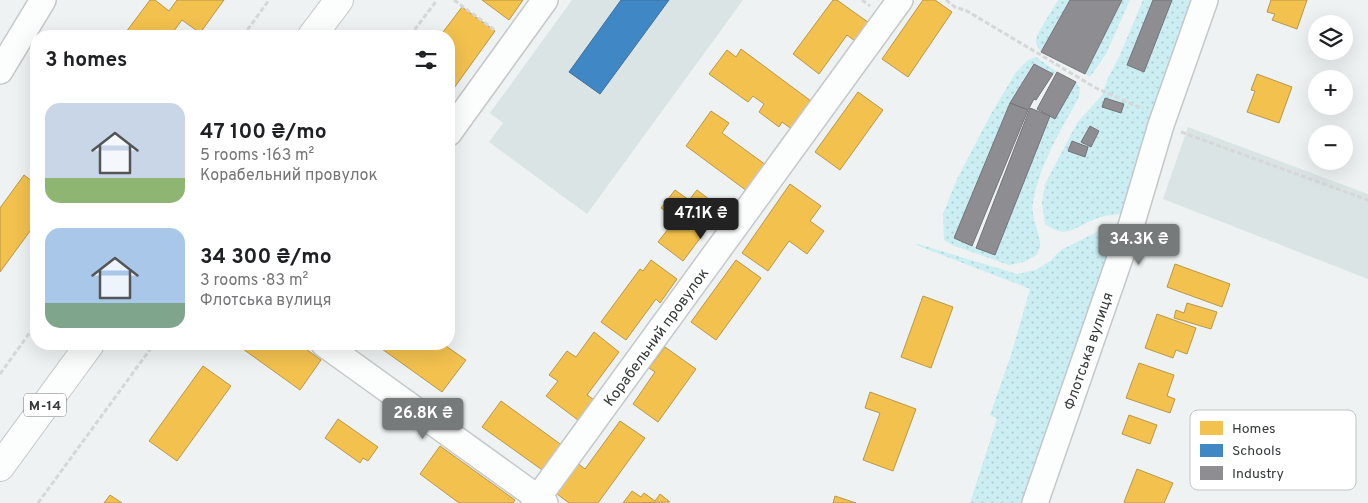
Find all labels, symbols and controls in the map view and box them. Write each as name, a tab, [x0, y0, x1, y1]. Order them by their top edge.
map controls	[1308, 15, 1353, 170]
button: layers	[1308, 15, 1353, 60]
icon: filters	[412, 46, 440, 74]
text: 3 homes	[45, 47, 127, 74]
button: +	[1308, 70, 1353, 115]
text: 47 100 ₴/mo	[200, 119, 327, 146]
icon: home	[85, 123, 145, 183]
button: −	[1308, 125, 1353, 170]
text: 5 rooms · 163 m²	[200, 146, 314, 166]
text: Корабельний провулок	[200, 166, 378, 186]
pin: 47.1K ₴	[655, 198, 747, 240]
text: 47.1K ₴	[675, 204, 727, 224]
pin: 34.3K ₴	[1093, 224, 1185, 266]
text: 34.3K ₴	[1109, 230, 1169, 250]
text: 34 300 ₴/mo	[200, 244, 332, 271]
icon: home	[85, 248, 145, 308]
street label: Корабельний провулок	[601, 265, 714, 411]
text: 3 rooms · 83 m²	[200, 271, 308, 291]
street label: Флотська вулиця	[1060, 290, 1118, 413]
text: Флотська вулиця	[200, 291, 332, 311]
road number: М-14	[24, 394, 66, 416]
pin: 26.8K ₴	[377, 398, 469, 440]
text: 26.8K ₴	[393, 404, 453, 424]
legend	[1190, 410, 1356, 490]
text: Homes	[1232, 421, 1276, 438]
text: Schools	[1232, 443, 1281, 460]
text: Industry	[1232, 466, 1284, 483]

